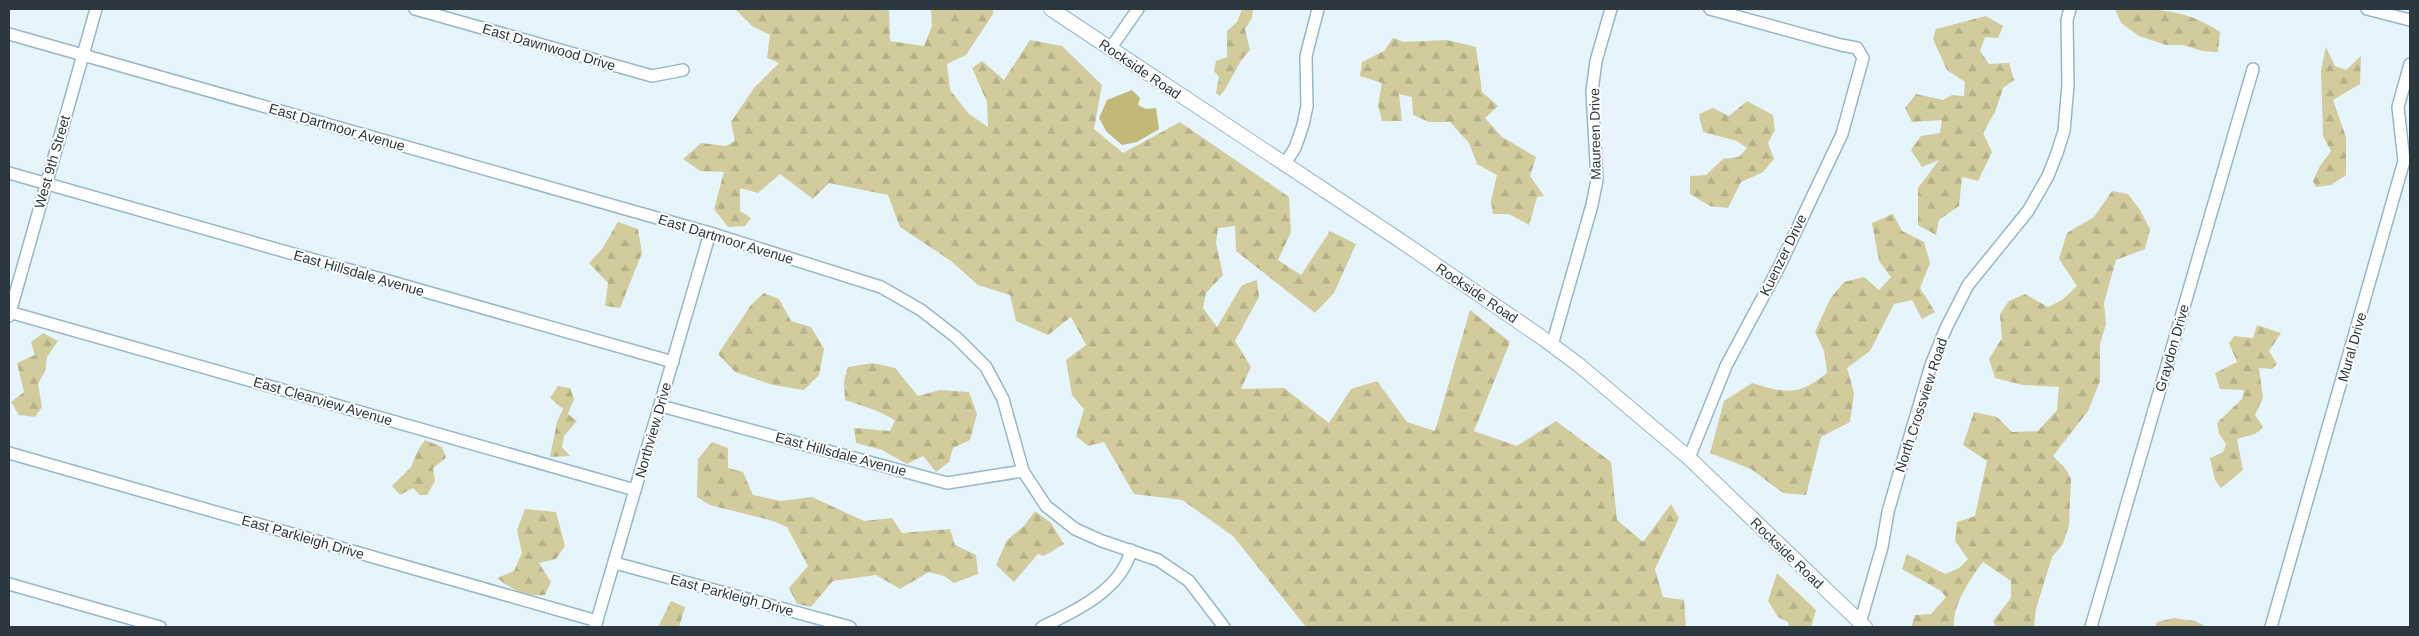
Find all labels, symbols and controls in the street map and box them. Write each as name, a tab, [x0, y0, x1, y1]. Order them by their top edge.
street label: East Dawnwood Drive	[481, 20, 618, 74]
street label: Rockside Road	[1096, 36, 1184, 102]
street label: Maureen Drive	[1586, 88, 1604, 180]
street label: East Dartmoor Avenue	[267, 100, 407, 154]
street label: West 9th Street	[31, 113, 73, 210]
street label: East Dartmoor Avenue	[656, 211, 796, 267]
street label: Kuenzer Drive	[1756, 211, 1810, 298]
street label: East Hillsdale Avenue	[292, 247, 426, 299]
street label: Rockside Road	[1433, 260, 1521, 326]
street label: Graydon Drive	[2152, 302, 2192, 394]
street label: Mural Drive	[2334, 310, 2370, 384]
street label: North Crossview Road	[1892, 336, 1950, 474]
street label: East Clearview Avenue	[252, 374, 394, 429]
street label: Northview Drive	[632, 380, 674, 480]
street label: East Hillsdale Avenue	[774, 429, 909, 479]
street label: East Parkleigh Drive	[240, 512, 366, 562]
street label: Rockside Road	[1747, 514, 1827, 592]
street label: East Parkleigh Drive	[669, 571, 796, 619]

